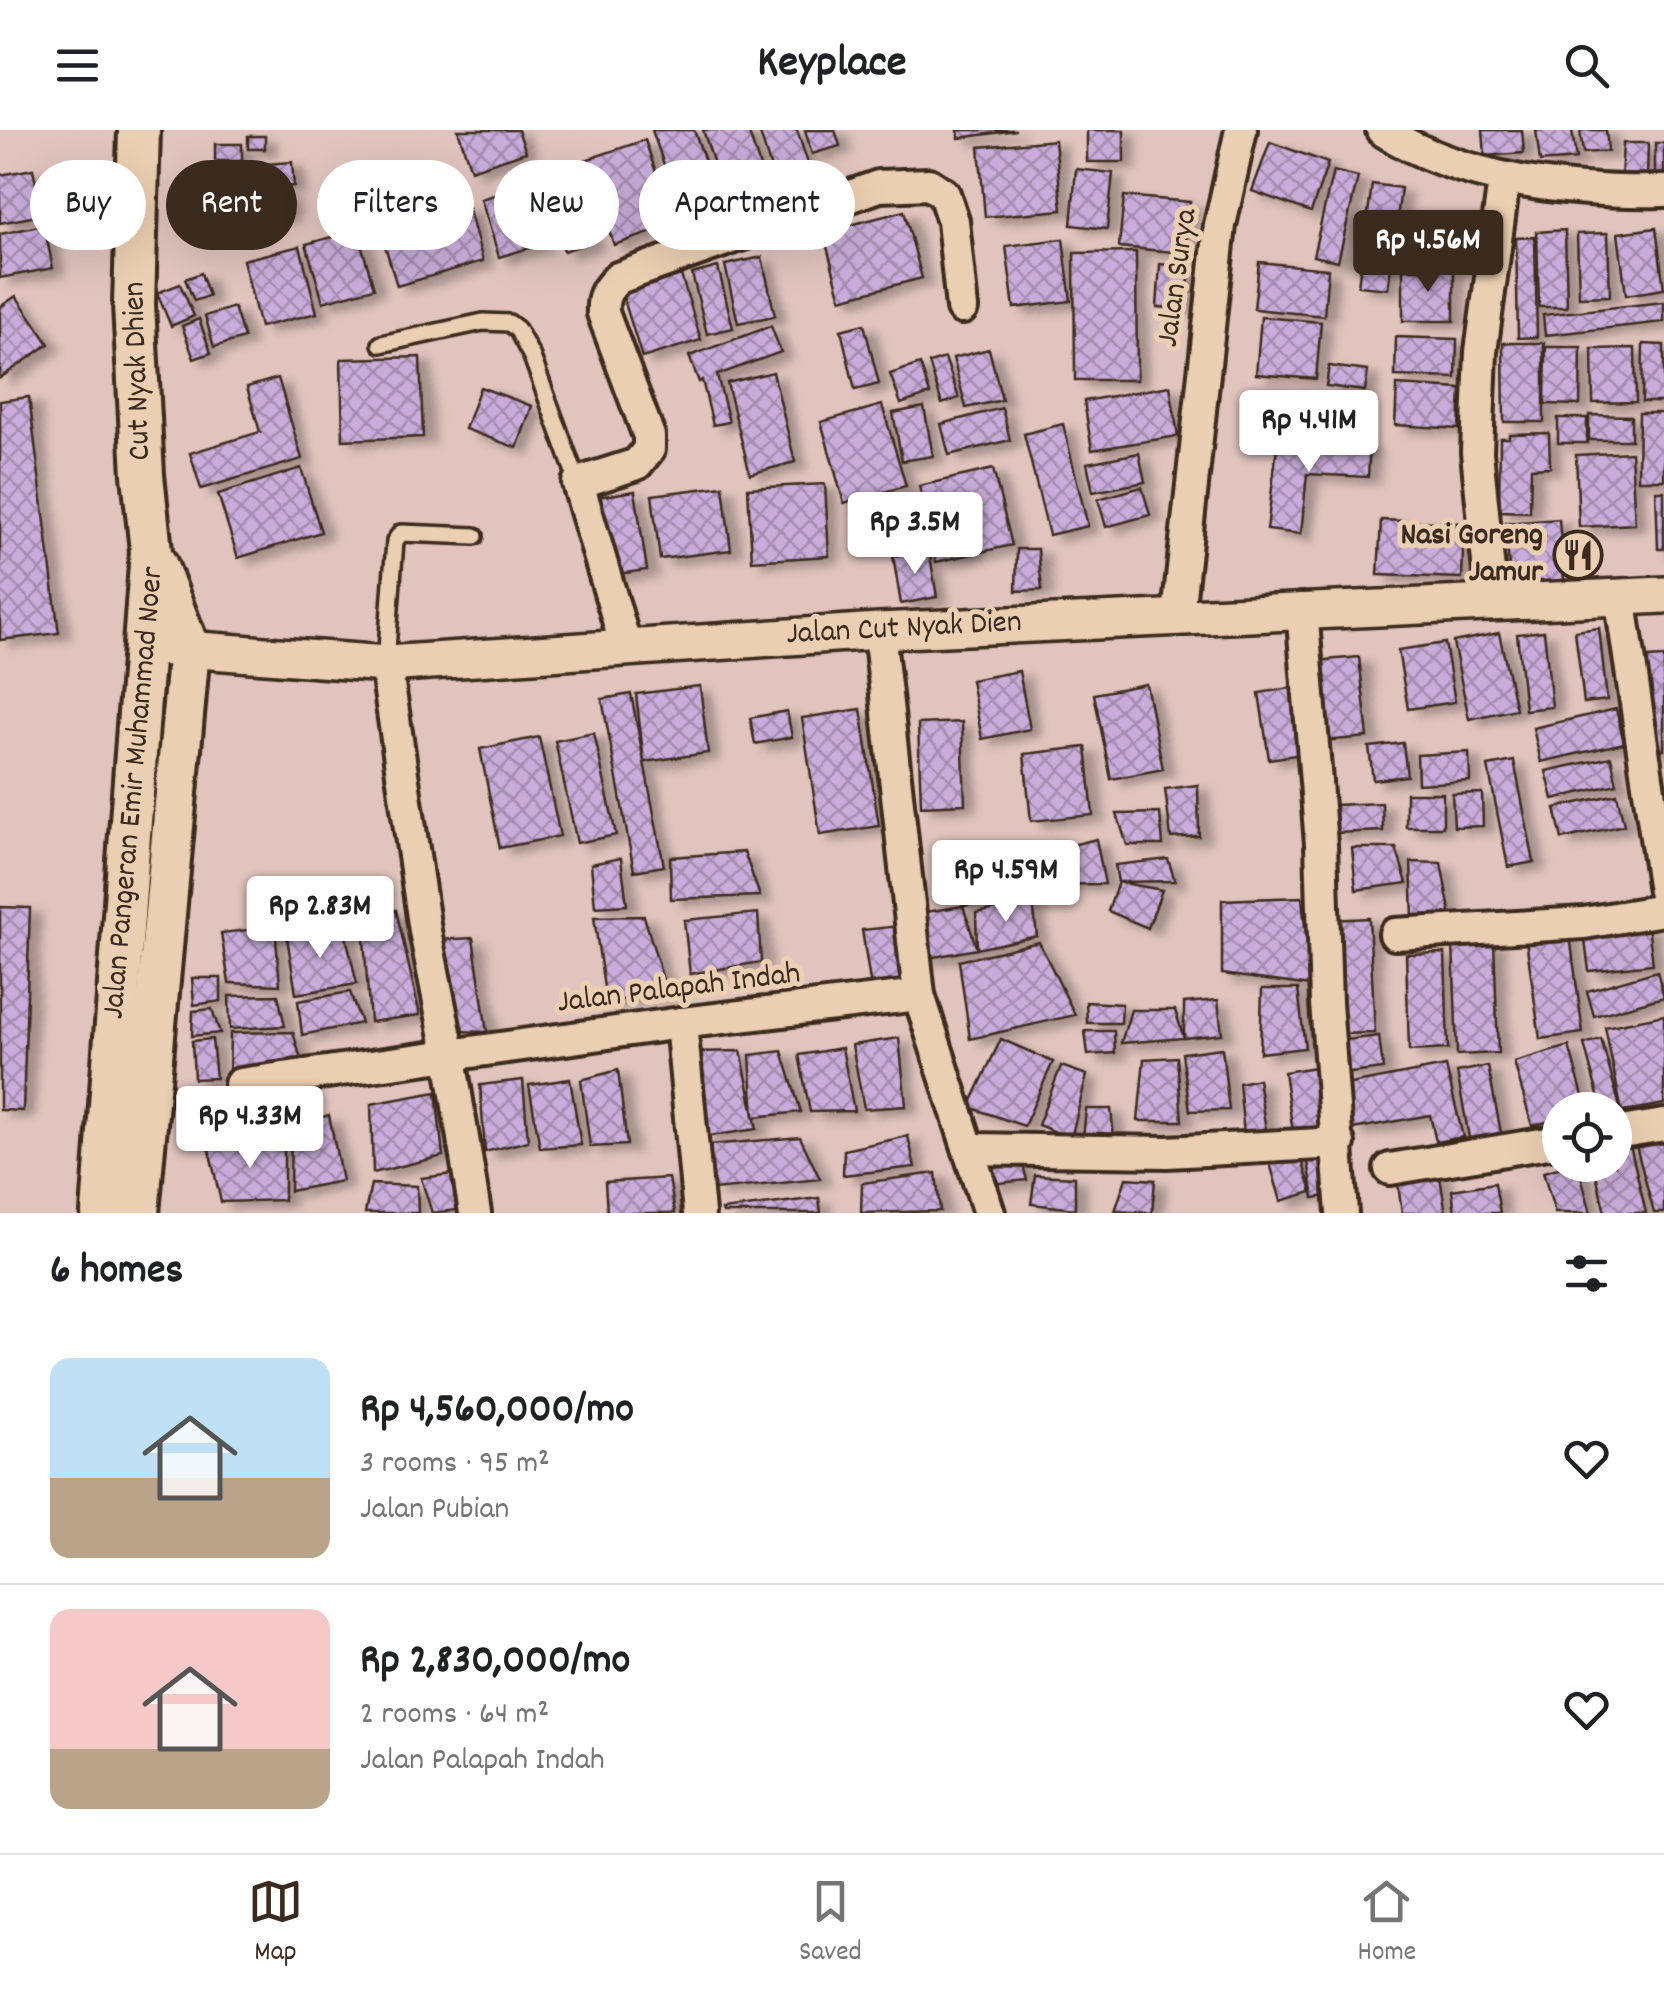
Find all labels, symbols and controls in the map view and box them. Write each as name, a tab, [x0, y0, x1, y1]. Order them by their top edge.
text: Keyplace	[757, 33, 907, 97]
icon: menu	[50, 38, 105, 93]
icon: search	[1559, 38, 1614, 93]
chip: Buy	[30, 160, 146, 250]
chip: Rent	[166, 160, 297, 250]
chip: Filters	[317, 160, 474, 250]
chip: New	[494, 160, 619, 250]
chip: Apartment	[639, 160, 855, 250]
street label: Jalan Surya	[1147, 205, 1212, 350]
pin: Rp 4.56M	[1325, 210, 1531, 295]
text: Rp 4.56M	[1375, 219, 1481, 265]
street label: Cut Nyak Dhien	[113, 281, 165, 461]
pin: Rp 4.41M	[1206, 390, 1412, 475]
text: Rp 4.41M	[1261, 399, 1357, 445]
pin: Rp 3.5M	[823, 492, 1007, 577]
text: Rp 3.5M	[870, 501, 960, 547]
place label: Nasi Goreng Jamur	[1400, 514, 1544, 597]
restaurant icon: Nasi Goreng Jamur	[1552, 529, 1604, 581]
street label: Jalan Pangeran Emir Muhammad Noer	[92, 565, 178, 1021]
street label: Jalan Cut Nyak Dien	[785, 601, 1023, 659]
pin: Rp 4.59M	[903, 840, 1109, 925]
text: Rp 4.59M	[954, 849, 1058, 895]
pin: Rp 2.83M	[217, 876, 423, 961]
text: Rp 2.83M	[269, 885, 371, 931]
street label: Jalan Palapah Indah	[555, 952, 803, 1028]
pin: Rp 4.33M	[147, 1086, 353, 1171]
map controls	[1542, 1092, 1632, 1182]
button: locate	[1542, 1092, 1632, 1182]
text: Rp 4.33M	[198, 1095, 302, 1141]
text: 6 homes	[50, 1243, 183, 1303]
icon: filters	[1559, 1246, 1614, 1301]
text: Rp 4,560,000/mo	[360, 1382, 634, 1442]
icon: home	[130, 1398, 250, 1518]
icon: heart	[1559, 1431, 1614, 1486]
text: 3 rooms · 95 m²	[360, 1442, 550, 1488]
text: Jalan Pubian	[360, 1488, 509, 1534]
text: Rp 2,830,000/mo	[360, 1633, 630, 1693]
icon: home	[130, 1649, 250, 1769]
icon: heart	[1559, 1682, 1614, 1737]
text: 2 rooms · 64 m²	[360, 1693, 549, 1739]
text: Jalan Palapah Indah	[360, 1739, 605, 1785]
tab: Map	[248, 1874, 303, 1974]
tab: Saved	[799, 1874, 862, 1974]
tab: Home	[1358, 1874, 1416, 1974]

